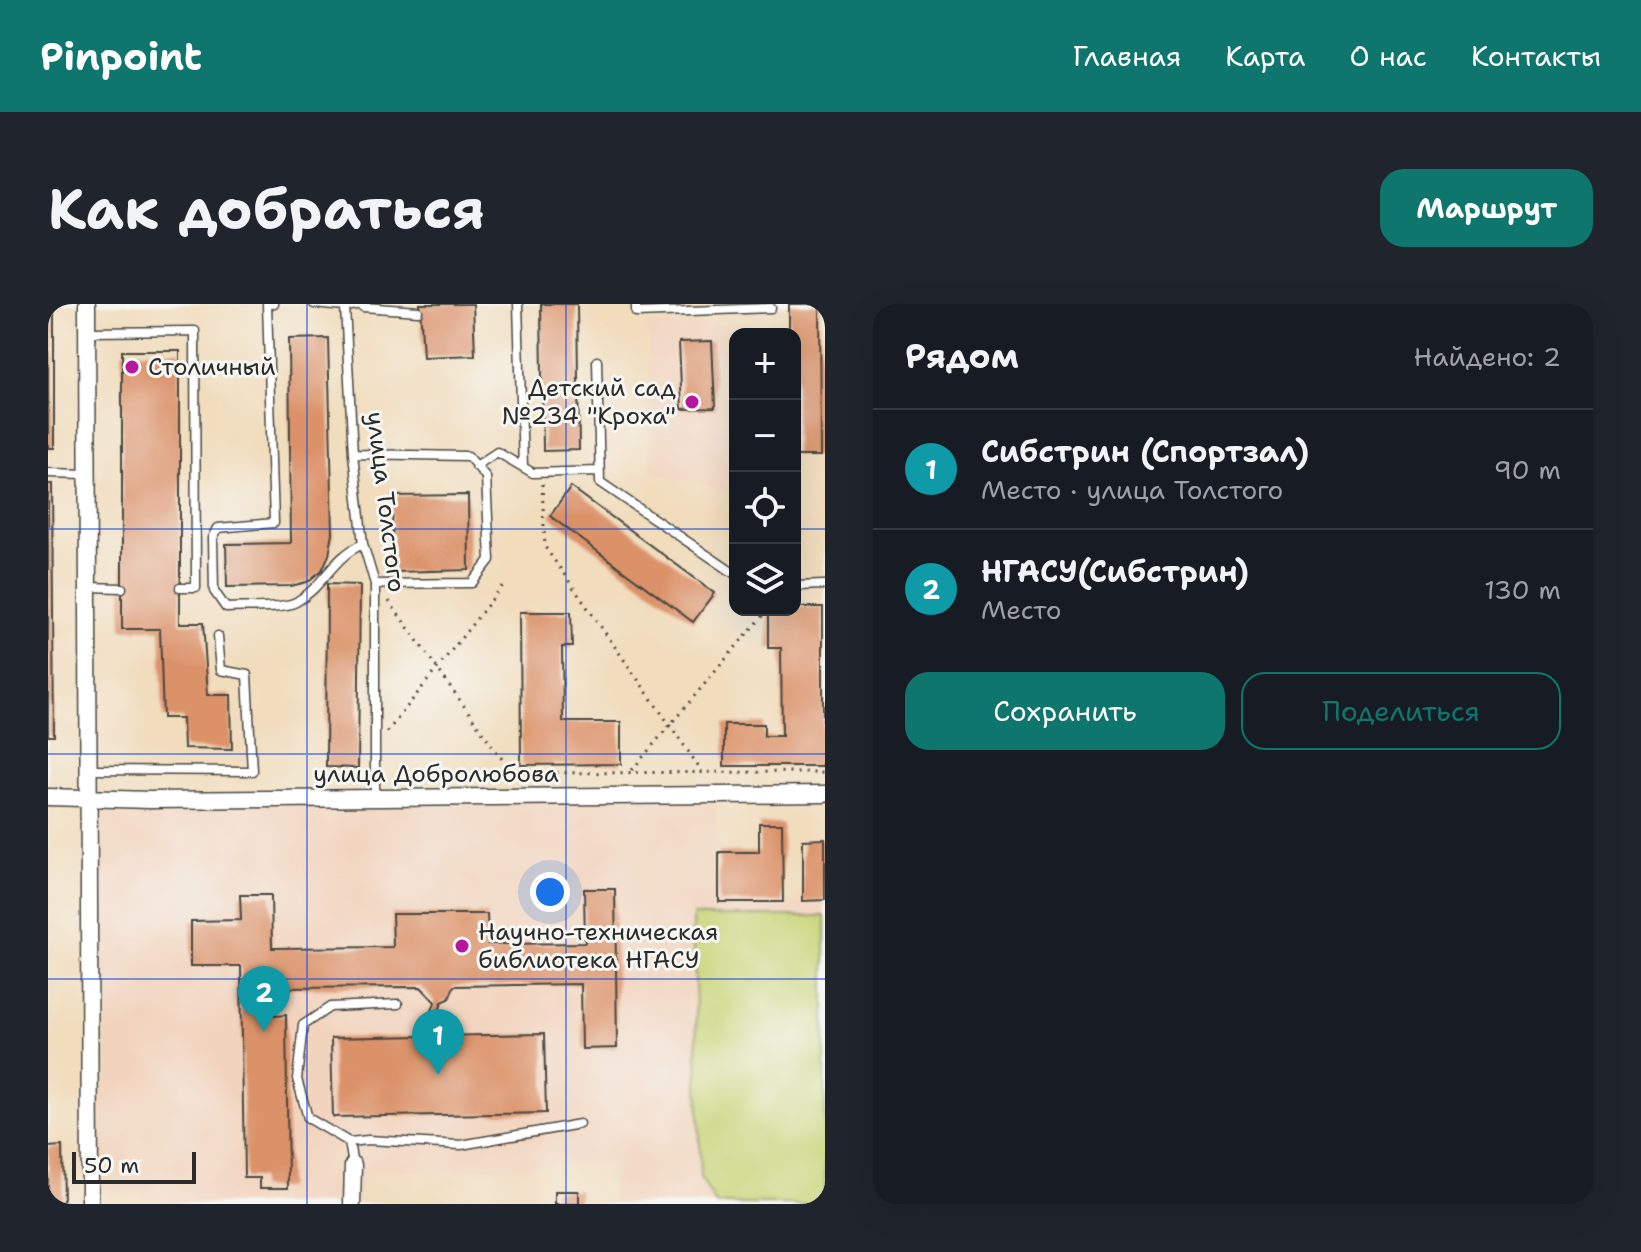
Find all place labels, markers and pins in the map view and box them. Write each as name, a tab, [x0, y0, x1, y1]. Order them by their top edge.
place label: Столичный	[148, 351, 276, 383]
marker: Столичный	[123, 358, 141, 376]
place label: Детский сад №234 "Кроха"	[501, 372, 676, 432]
marker: Детский сад №234 "Кроха"	[683, 393, 701, 411]
place label: Научно-техническая библиотека НГАСУ	[478, 916, 718, 976]
marker: Научно-техническая библиотека НГАСУ	[453, 937, 471, 955]
pin: 2	[238, 966, 290, 1032]
pin: 1	[412, 1009, 464, 1075]

